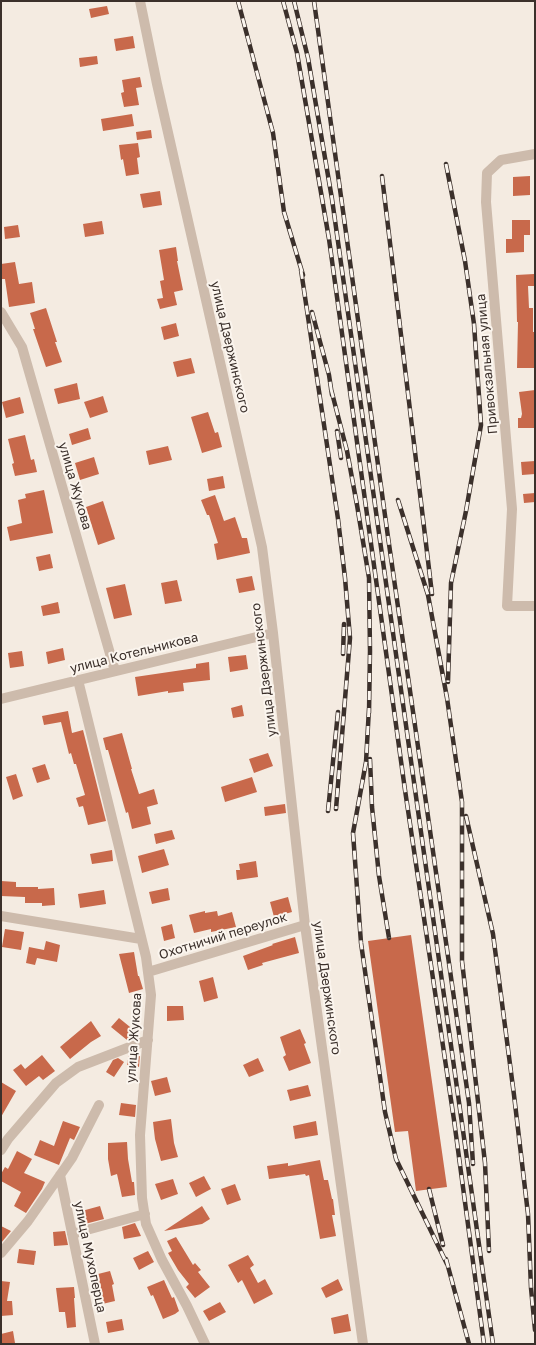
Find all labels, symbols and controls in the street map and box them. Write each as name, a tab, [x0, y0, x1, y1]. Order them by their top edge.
street label: улица Дзержинского	[207, 280, 253, 414]
street label: Привокзальная улица	[473, 293, 501, 435]
street label: улица Жукова	[55, 440, 95, 532]
street label: улица Дзержинского	[248, 602, 280, 738]
street label: улица Котельникова	[68, 630, 200, 676]
street label: Охотничий переулок	[157, 909, 289, 963]
street label: улица Дзержинского	[310, 920, 344, 1056]
street label: улица Жукова	[123, 992, 145, 1084]
street label: улица Мухоперца	[71, 1200, 109, 1314]

